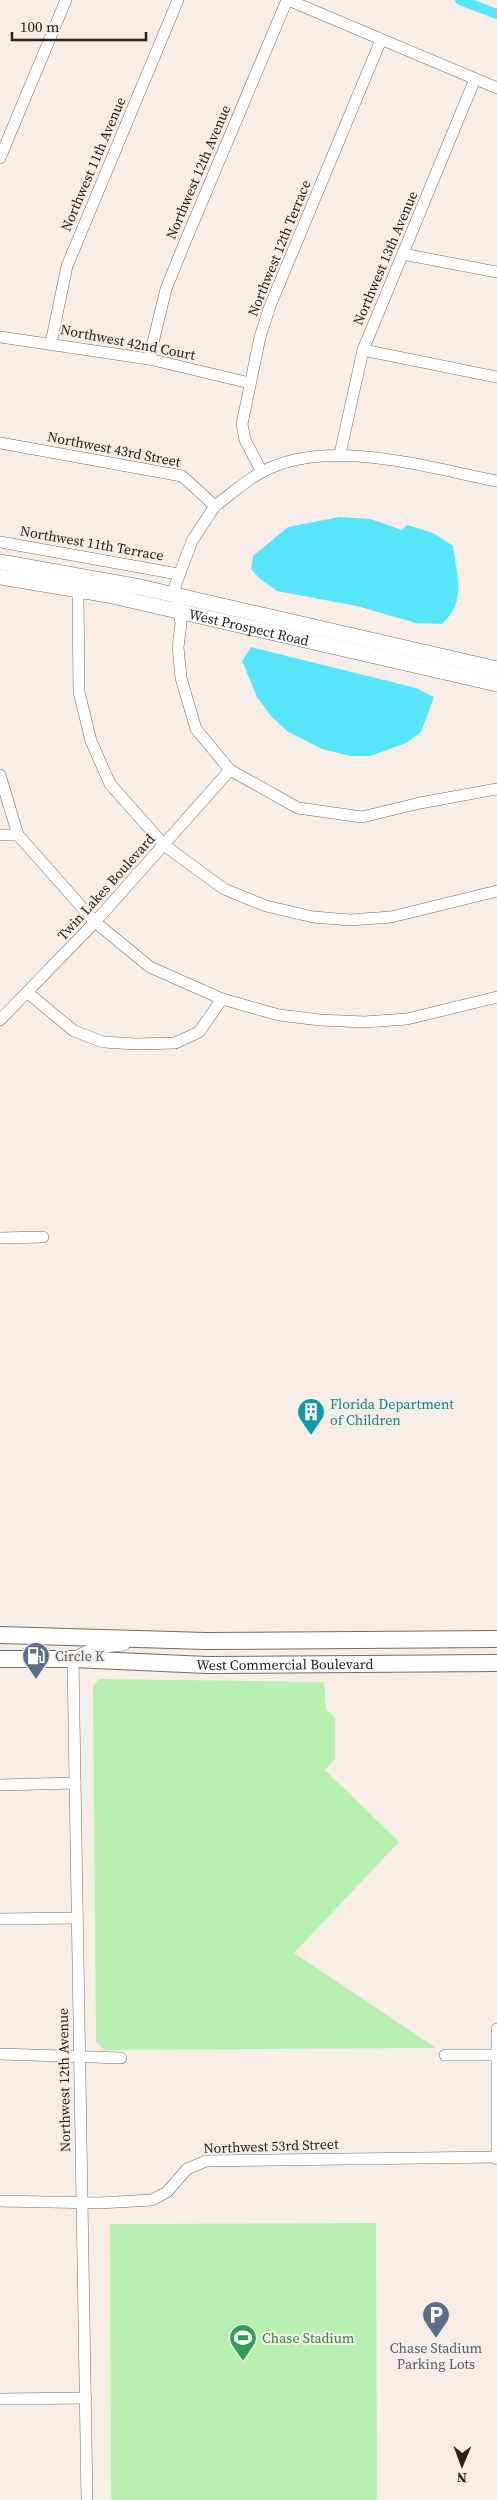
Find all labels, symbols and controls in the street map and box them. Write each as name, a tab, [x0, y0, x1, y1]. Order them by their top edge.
scale bar	[12, 10, 146, 42]
text: 100 m	[20, 16, 60, 37]
street label: Northwest 11th Avenue	[56, 94, 130, 234]
street label: Northwest 12th Avenue	[161, 102, 235, 242]
street label: Northwest 12th Terrace	[243, 177, 315, 319]
street label: Northwest 13th Avenue	[348, 188, 422, 328]
street label: Northwest 42nd Court	[59, 319, 198, 365]
street label: Northwest 43rd Street	[46, 426, 183, 472]
street label: Northwest 11th Terrace	[19, 521, 165, 565]
street label: West Prospect Road	[187, 604, 311, 651]
street label: Twin Lakes Boulevard	[53, 829, 159, 945]
place label: Florida Department of Children	[330, 1394, 454, 1430]
building icon: Florida Department of Children	[296, 1397, 326, 1436]
fuel station icon: Circle K	[21, 1641, 51, 1680]
place label: Circle K	[55, 1646, 105, 1666]
street label: West Commercial Boulevard	[196, 1654, 374, 1675]
street label: Northwest 12th Avenue	[53, 2008, 75, 2152]
street label: Northwest 53rd Street	[203, 2134, 339, 2158]
parking icon: Chase Stadium Parking Lots	[421, 2300, 451, 2339]
sports icon: Chase Stadium	[228, 2323, 258, 2362]
place label: Chase Stadium	[262, 2328, 355, 2348]
place label: Chase Stadium Parking Lots	[390, 2338, 483, 2374]
north arrow	[437, 2440, 487, 2490]
text: N	[456, 2468, 467, 2488]

